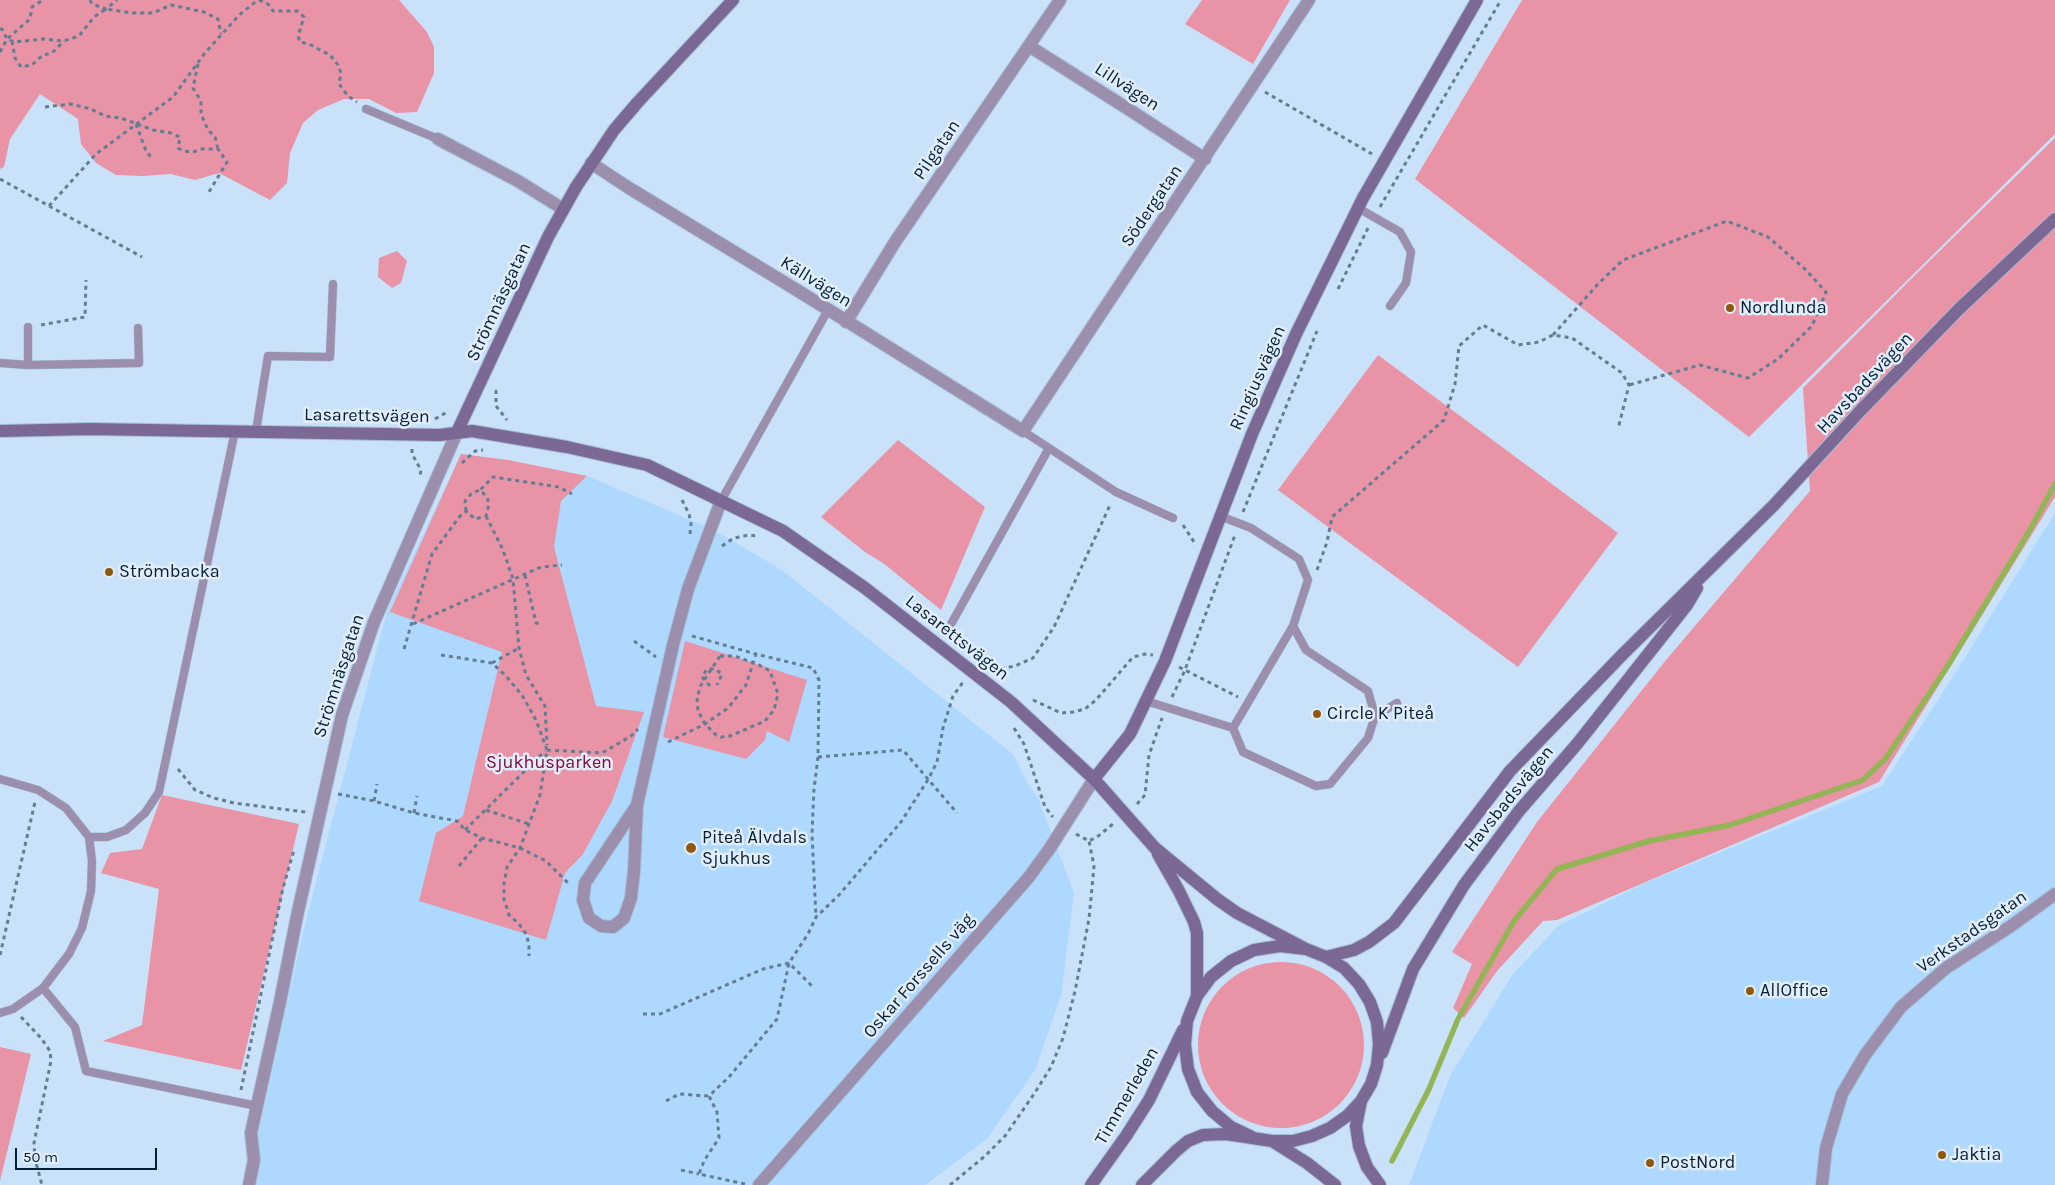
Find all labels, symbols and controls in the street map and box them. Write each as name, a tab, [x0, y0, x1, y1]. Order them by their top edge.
street label: Lillvägen	[1090, 58, 1164, 116]
street label: Pilgatan	[909, 116, 965, 184]
street label: Södergatan	[1117, 161, 1187, 251]
street label: Strömnäsgatan	[462, 239, 536, 365]
street label: Källvägen	[776, 252, 856, 312]
place label: Nordlunda	[1740, 297, 1827, 319]
marker: Nordlunda	[1724, 302, 1736, 314]
street label: Ringiusvägen	[1225, 322, 1291, 434]
street label: Havsbadsvägen	[1813, 328, 1917, 438]
street label: Lasarettsvägen	[304, 404, 430, 428]
place label: Strömbacka	[119, 561, 220, 583]
marker: Strömbacka	[103, 566, 115, 578]
street label: Lasarettsvägen	[901, 591, 1013, 685]
street label: Strömnäsgatan	[309, 611, 369, 741]
place label: Circle K Piteå	[1327, 703, 1434, 725]
marker: Circle K Piteå	[1311, 708, 1323, 720]
street label: Havsbadsvägen	[1460, 742, 1558, 856]
park label: Sjukhusparken	[486, 752, 612, 774]
place label: Piteå Älvdals Sjukhus	[702, 827, 807, 870]
marker: Piteå Älvdals Sjukhus	[684, 841, 698, 855]
street label: Verkstadsgatan	[1913, 886, 2031, 978]
street label: Oskar Forssells väg	[859, 909, 979, 1043]
place label: AllOffice	[1760, 980, 1828, 1002]
marker: AllOffice	[1744, 985, 1756, 997]
street label: Timmerleden	[1090, 1043, 1164, 1149]
scale bar	[18, 1138, 160, 1170]
place label: Jaktia	[1952, 1144, 2001, 1166]
text: 50 m	[23, 1148, 58, 1166]
marker: Jaktia	[1936, 1149, 1948, 1161]
place label: PostNord	[1660, 1152, 1735, 1174]
marker: PostNord	[1644, 1157, 1656, 1169]

